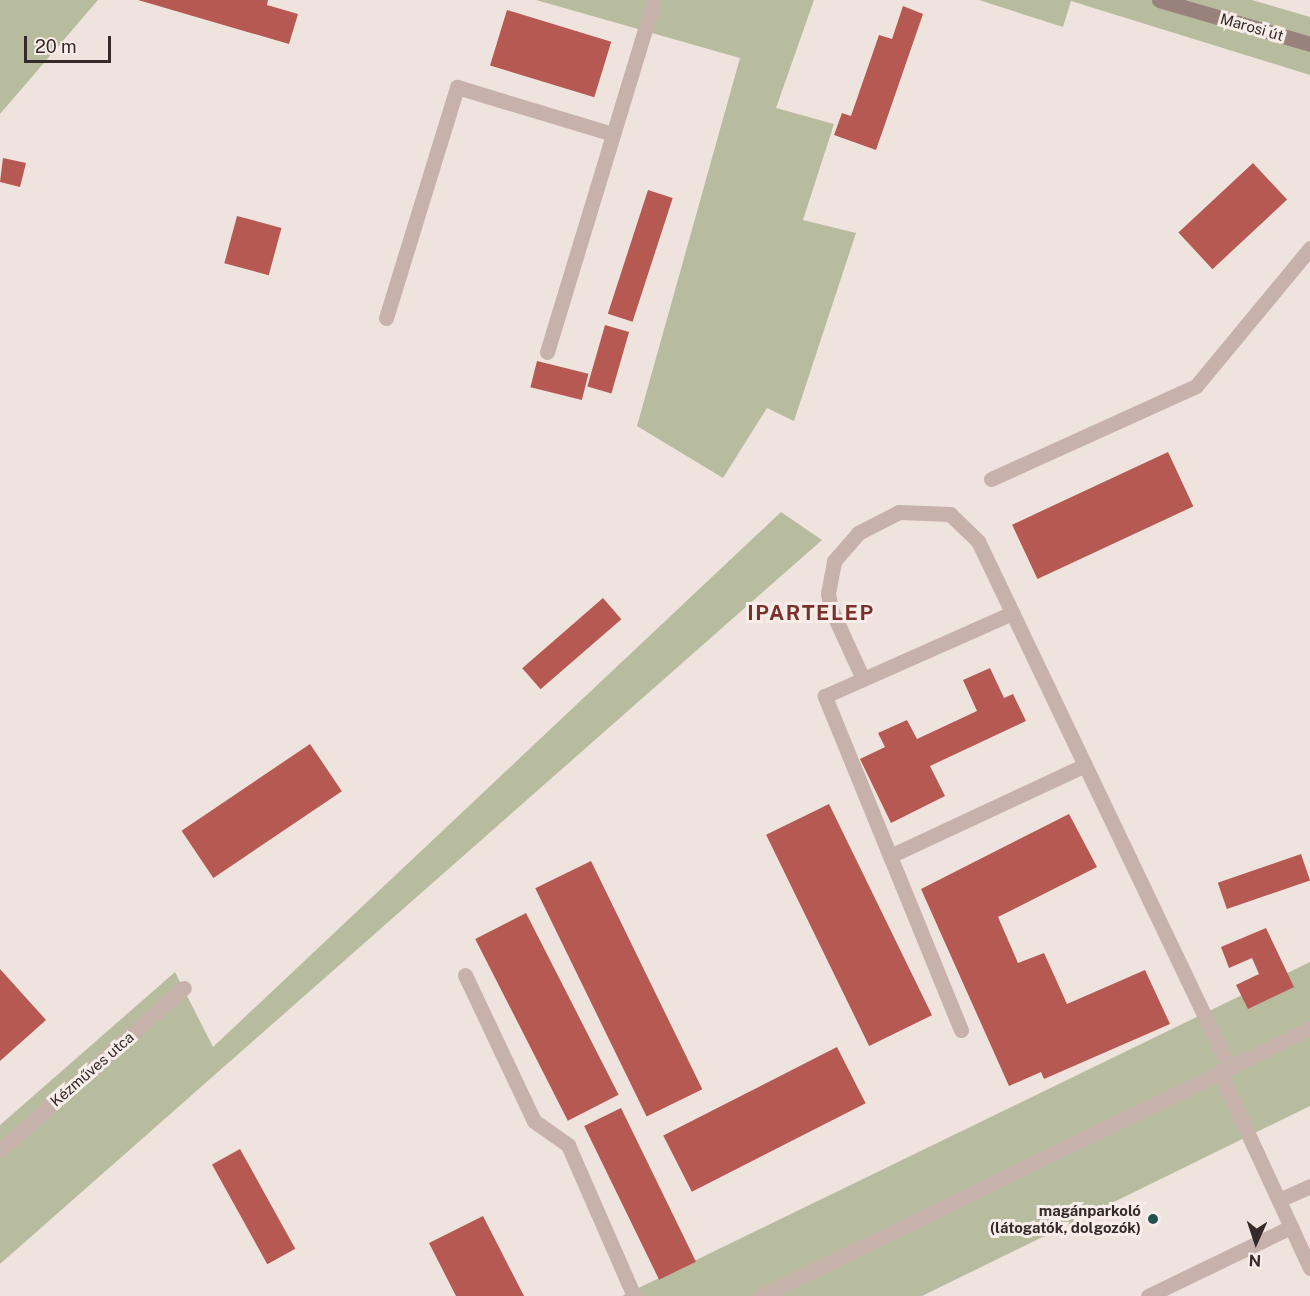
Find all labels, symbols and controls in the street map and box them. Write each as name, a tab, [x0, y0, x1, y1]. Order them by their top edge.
street label: Marosi út	[1218, 9, 1286, 45]
scale bar	[27, 24, 114, 62]
text: 20 m	[35, 36, 77, 57]
district label: IPARTELEP	[747, 600, 875, 626]
street label: Kézműves utca	[47, 1028, 137, 1110]
place label: magánparkoló (látogatók, dolgozók)	[990, 1201, 1141, 1236]
marker: magánparkoló (látogatók, dolgozók)	[1146, 1212, 1160, 1226]
north arrow	[1226, 1212, 1286, 1272]
text: N	[1248, 1251, 1262, 1270]

